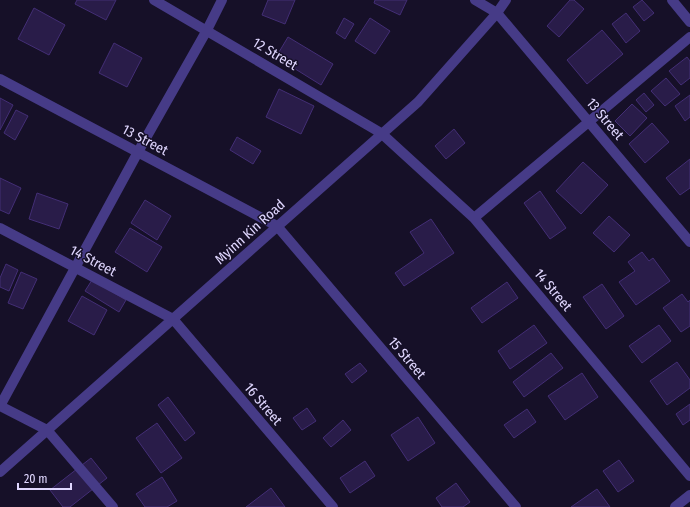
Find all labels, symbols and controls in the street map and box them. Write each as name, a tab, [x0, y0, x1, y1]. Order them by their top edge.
street label: 12 Street	[249, 34, 301, 74]
street label: 13 Street	[583, 95, 628, 144]
street label: 13 Street	[119, 121, 171, 159]
street label: Myinn Kin Road	[211, 196, 289, 268]
street label: 14 Street	[67, 242, 119, 280]
street label: 14 Street	[530, 265, 576, 315]
street label: 15 Street	[385, 334, 430, 383]
street label: 16 Street	[240, 379, 286, 429]
scale bar	[18, 465, 71, 491]
text: 20 m	[24, 472, 48, 486]

